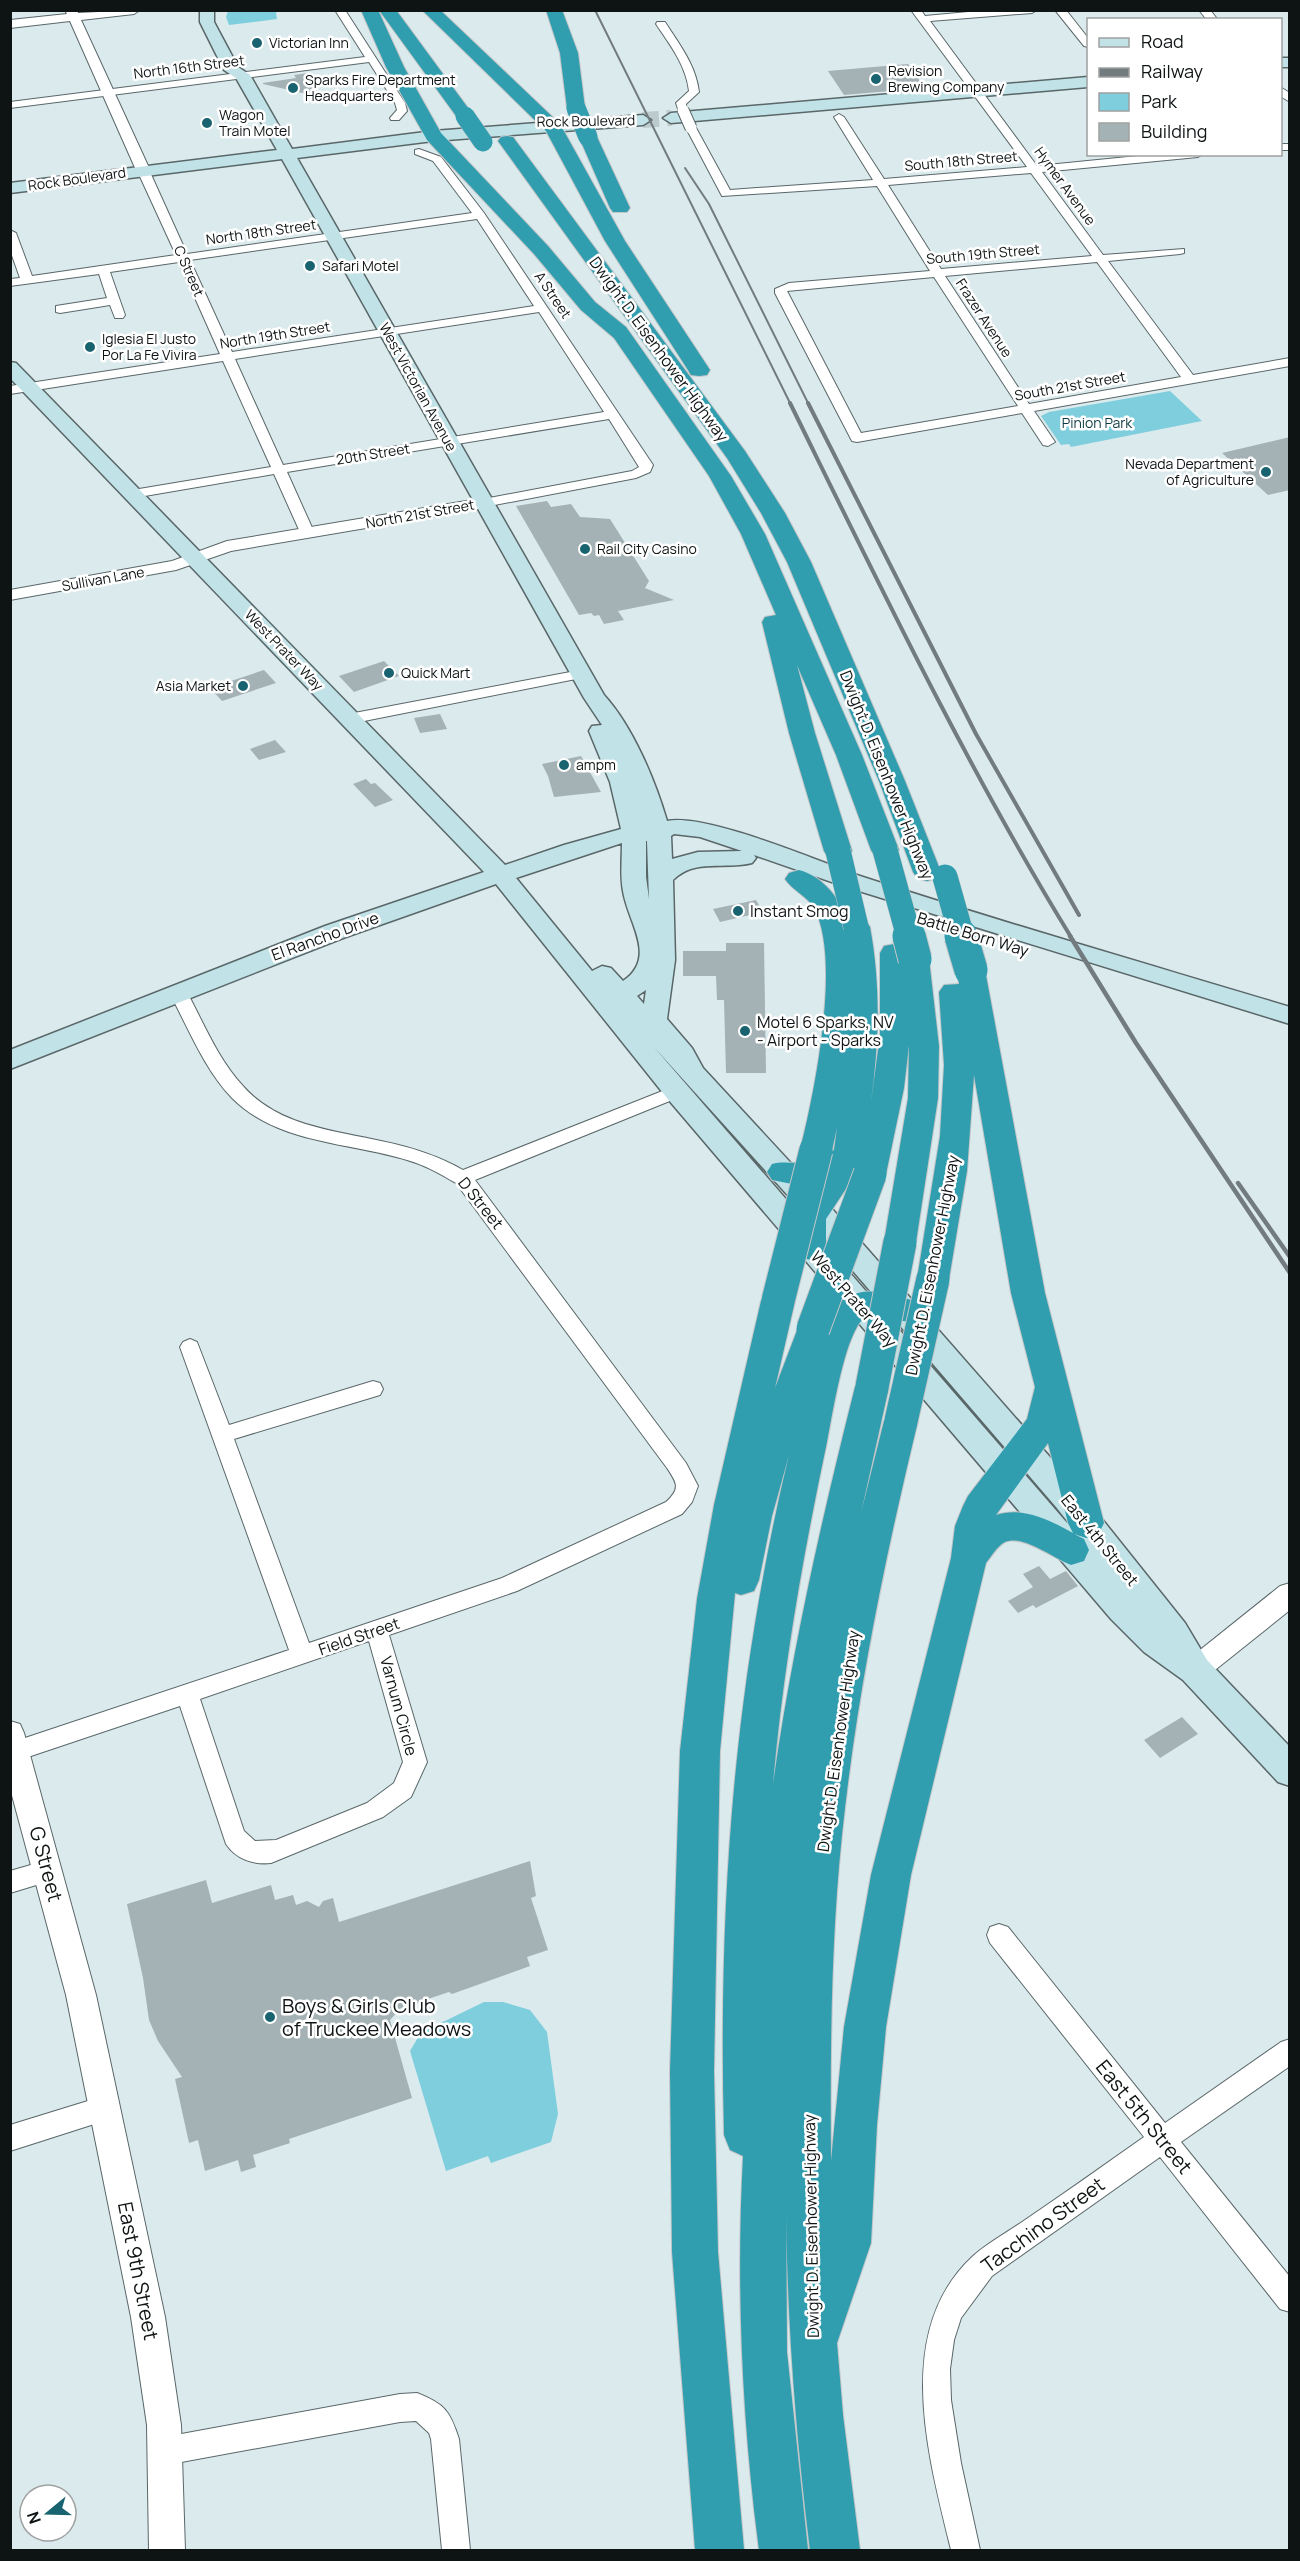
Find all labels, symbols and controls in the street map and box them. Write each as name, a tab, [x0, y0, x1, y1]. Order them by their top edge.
legend	[1087, 18, 1282, 156]
text: Road	[1141, 29, 1184, 53]
place label: Victorian Inn	[269, 33, 349, 52]
marker: Victorian Inn	[250, 36, 264, 50]
street label: North 16th Street	[132, 50, 246, 83]
text: Railway	[1141, 59, 1203, 83]
place label: Revision Brewing Company	[888, 61, 1005, 96]
place label: Sparks Fire Department Headquarters	[305, 70, 456, 105]
marker: Revision Brewing Company	[869, 72, 883, 86]
marker: Sparks Fire Department Headquarters	[286, 81, 300, 95]
text: Park	[1141, 89, 1178, 113]
place label: Wagon Train Motel	[219, 105, 290, 140]
street label: Rock Boulevard	[537, 110, 635, 131]
marker: Wagon Train Motel	[200, 116, 214, 130]
text: Building	[1141, 119, 1207, 143]
street label: Hymer Avenue	[1030, 143, 1100, 229]
street label: South 18th Street	[904, 146, 1019, 175]
street label: Rock Boulevard	[27, 162, 127, 195]
street label: North 18th Street	[205, 214, 318, 249]
street label: South 19th Street	[925, 239, 1041, 268]
street label: C Street	[170, 242, 209, 300]
street label: Dwight D. Eisenhower Highway	[584, 252, 734, 446]
place label: Safari Motel	[322, 256, 399, 275]
marker: Safari Motel	[303, 259, 317, 273]
street label: A Street	[531, 268, 576, 322]
street label: Frazer Avenue	[952, 275, 1017, 361]
street label: North 19th Street	[218, 316, 332, 353]
street label: West Victorian Avenue	[375, 319, 462, 454]
place label: Iglesia El Justo Por La Fe Vivira	[102, 329, 196, 364]
marker: Iglesia El Justo Por La Fe Vivira	[83, 340, 97, 354]
street label: South 21st Street	[1013, 366, 1127, 405]
park label: Pinion Park	[1062, 413, 1133, 432]
street label: 20th Street	[335, 438, 412, 469]
place label: Nevada Department of Agriculture	[1125, 454, 1254, 489]
marker: Nevada Department of Agriculture	[1259, 465, 1273, 479]
street label: North 21st Street	[364, 495, 476, 532]
place label: Rail City Casino	[597, 539, 697, 558]
marker: Rail City Casino	[578, 542, 592, 556]
street label: Sullivan Lane	[60, 562, 146, 595]
street label: West Prater Way	[241, 605, 328, 695]
place label: Quick Mart	[401, 663, 471, 682]
marker: Quick Mart	[382, 666, 396, 680]
street label: Dwight D. Eisenhower Highway	[835, 667, 939, 883]
place label: Asia Market	[156, 676, 231, 695]
marker: Asia Market	[236, 679, 250, 693]
place label: ampm	[576, 755, 616, 774]
marker: ampm	[557, 758, 571, 772]
place label: Instant Smog	[750, 900, 848, 922]
marker: Instant Smog	[731, 904, 745, 918]
street label: El Rancho Drive	[268, 906, 382, 966]
street label: Battle Born Way	[914, 907, 1032, 962]
place label: Motel 6 Sparks, NV - Airport - Sparks	[757, 1011, 894, 1051]
marker: Motel 6 Sparks, NV - Airport - Sparks	[738, 1024, 752, 1038]
street label: Dwight D. Eisenhower Highway	[900, 1153, 964, 1377]
street label: D Street	[453, 1172, 509, 1234]
street label: West Prater Way	[806, 1246, 902, 1352]
street label: East 4th Street	[1056, 1490, 1144, 1590]
street label: Field Street	[315, 1612, 403, 1660]
street label: Dwight D. Eisenhower Highway	[812, 1628, 865, 1853]
street label: Varnum Circle	[375, 1654, 423, 1758]
street label: G Street	[23, 1823, 69, 1904]
place label: Boys & Girls Club of Truckee Meadows	[282, 1992, 471, 2042]
marker: Boys & Girls Club of Truckee Meadows	[263, 2010, 277, 2024]
street label: East 5th Street	[1090, 2054, 1199, 2179]
street label: Dwight D. Eisenhower Highway	[798, 2113, 824, 2338]
street label: Tacchino Street	[976, 2171, 1110, 2279]
street label: East 9th Street	[112, 2200, 165, 2342]
north arrow	[18, 2483, 78, 2543]
text: N	[22, 2509, 46, 2527]

